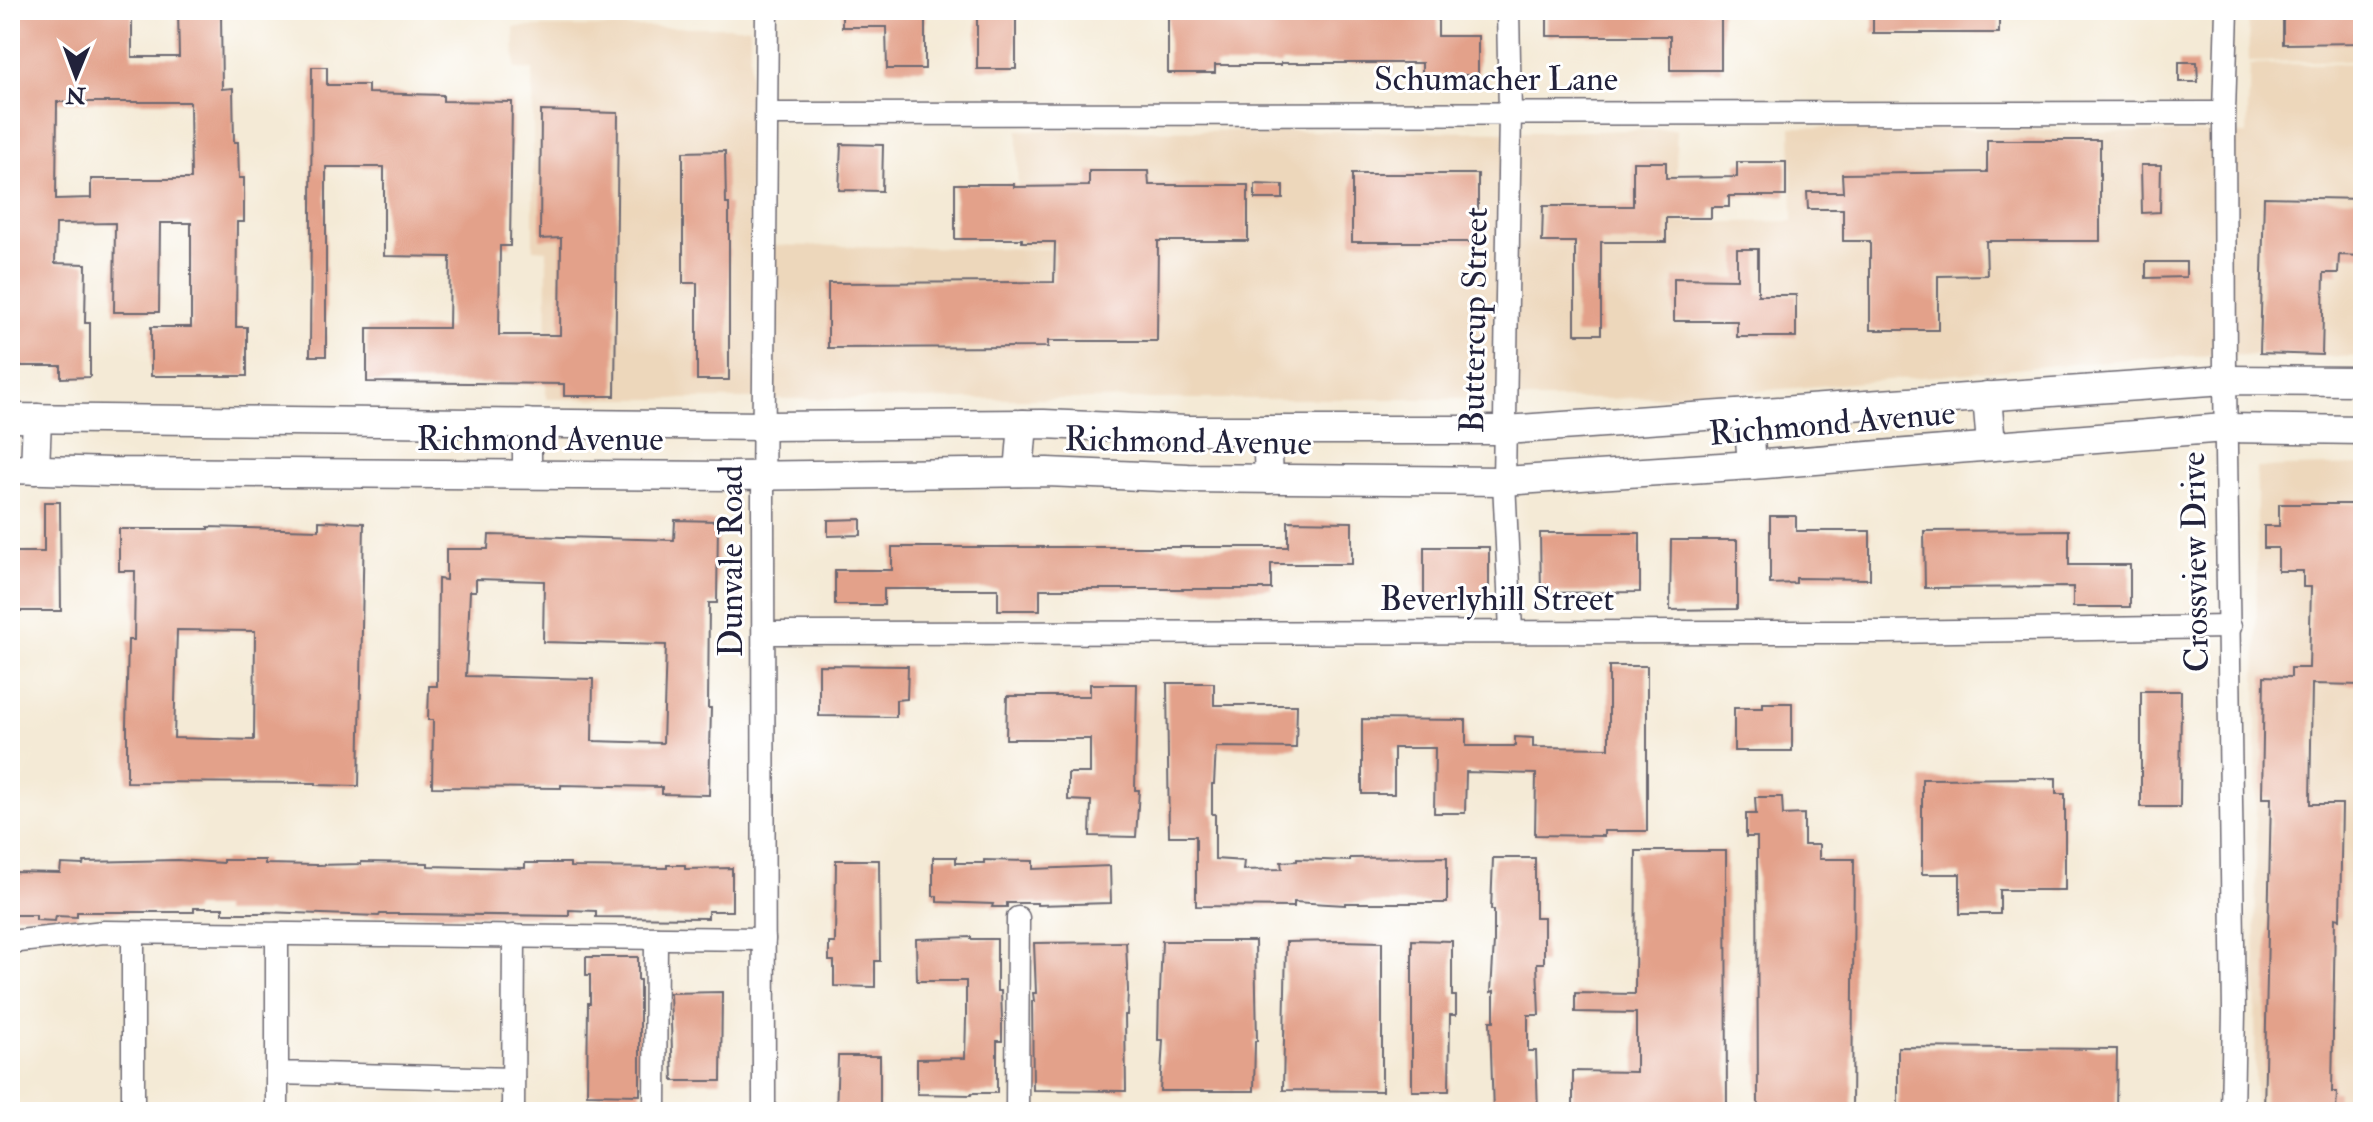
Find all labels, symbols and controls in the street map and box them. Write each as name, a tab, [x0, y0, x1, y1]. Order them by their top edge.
north arrow	[36, 36, 116, 116]
street label: Schumacher Lane	[1374, 58, 1618, 101]
text: N	[65, 81, 87, 109]
street label: Buttercup Street	[1451, 207, 1498, 433]
street label: Richmond Avenue	[1707, 391, 1957, 456]
street label: Richmond Avenue	[416, 418, 664, 461]
street label: Richmond Avenue	[1064, 418, 1312, 465]
street label: Crossview Drive	[2172, 451, 2219, 673]
street label: Dunvale Road	[710, 465, 753, 657]
street label: Beverlyhill Street	[1380, 578, 1614, 621]

